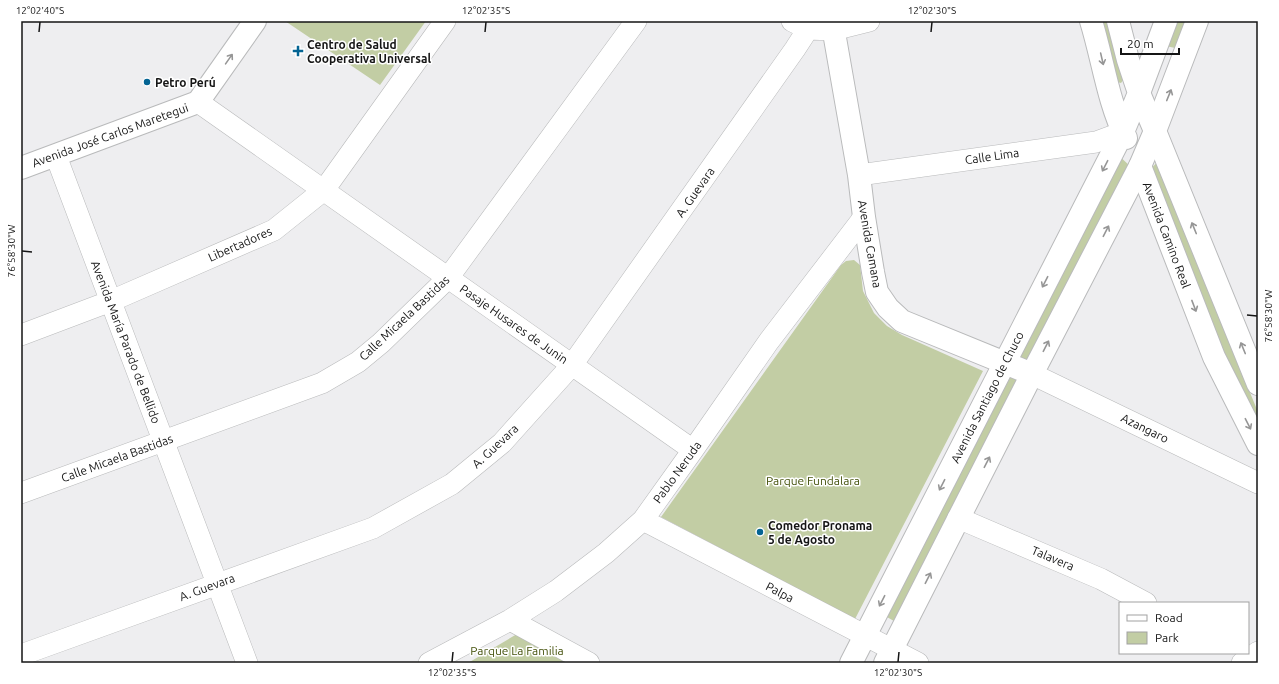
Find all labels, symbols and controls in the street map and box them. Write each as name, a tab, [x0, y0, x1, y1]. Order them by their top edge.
text: 12°02'40"S	[16, 5, 64, 16]
text: 12°02'35"S	[462, 5, 510, 16]
text: 12°02'30"S	[908, 5, 956, 16]
scale bar	[1121, 30, 1179, 56]
text: 20 m	[1127, 37, 1154, 50]
place label: Centro de Salud Cooperativa Universal	[307, 38, 431, 65]
marker: Centro de Salud Cooperativa Universal	[292, 45, 304, 57]
one-way arrow	[1098, 52, 1106, 65]
one-way arrow	[225, 53, 233, 64]
place label: Petro Perú	[155, 76, 216, 89]
marker: Petro Perú	[142, 77, 152, 87]
one-way arrow	[1166, 89, 1174, 101]
street label: Avenida José Carlos Maretegui	[30, 101, 190, 169]
street label: Calle Lima	[964, 146, 1020, 166]
one-way arrow	[1101, 160, 1108, 172]
street label: A. Guevara	[673, 165, 717, 219]
street label: Avenida Camino Real	[1141, 180, 1193, 290]
street label: Avenida Camana	[856, 199, 884, 289]
one-way arrow	[1190, 222, 1198, 234]
street label: Libertadores	[206, 224, 274, 264]
text: 76°58'30"W	[6, 225, 17, 277]
one-way arrow	[1103, 225, 1110, 237]
street label: Avenida María Parado de Bellido	[89, 259, 163, 425]
street label: Calle Micaela Bastidas	[356, 273, 452, 363]
one-way arrow	[1041, 276, 1049, 288]
street label: Pasaje Husares de Junin	[458, 282, 570, 366]
text: 76°58'30"W	[1263, 290, 1274, 342]
one-way arrow	[1191, 300, 1199, 312]
street label: Avenida Santiago de Chuco	[948, 329, 1026, 465]
one-way arrow	[1043, 341, 1050, 353]
one-way arrow	[1238, 343, 1246, 355]
street label: Azangaro	[1119, 411, 1171, 445]
one-way arrow	[1245, 418, 1252, 430]
street label: A. Guevara	[469, 421, 521, 471]
street label: Calle Micaela Bastidas	[59, 432, 175, 484]
street label: Pablo Neruda	[650, 439, 704, 505]
one-way arrow	[984, 456, 991, 468]
park label: Parque Fundalara	[766, 474, 860, 487]
one-way arrow	[937, 479, 945, 491]
place label: Comedor Pronama 5 de Agosto	[768, 519, 872, 546]
marker: Comedor Pronama 5 de Agosto	[755, 527, 765, 537]
street label: Talavera	[1030, 543, 1076, 573]
street label: A. Guevara	[178, 571, 236, 603]
one-way arrow	[925, 572, 932, 584]
street label: Palpa	[764, 579, 796, 605]
one-way arrow	[878, 595, 886, 607]
legend	[1119, 602, 1249, 654]
text: Road	[1155, 611, 1183, 624]
text: Park	[1155, 631, 1179, 644]
park label: Parque La Familia	[470, 644, 564, 657]
text: 12°02'35"S	[428, 667, 476, 678]
text: 12°02'30"S	[874, 667, 922, 678]

